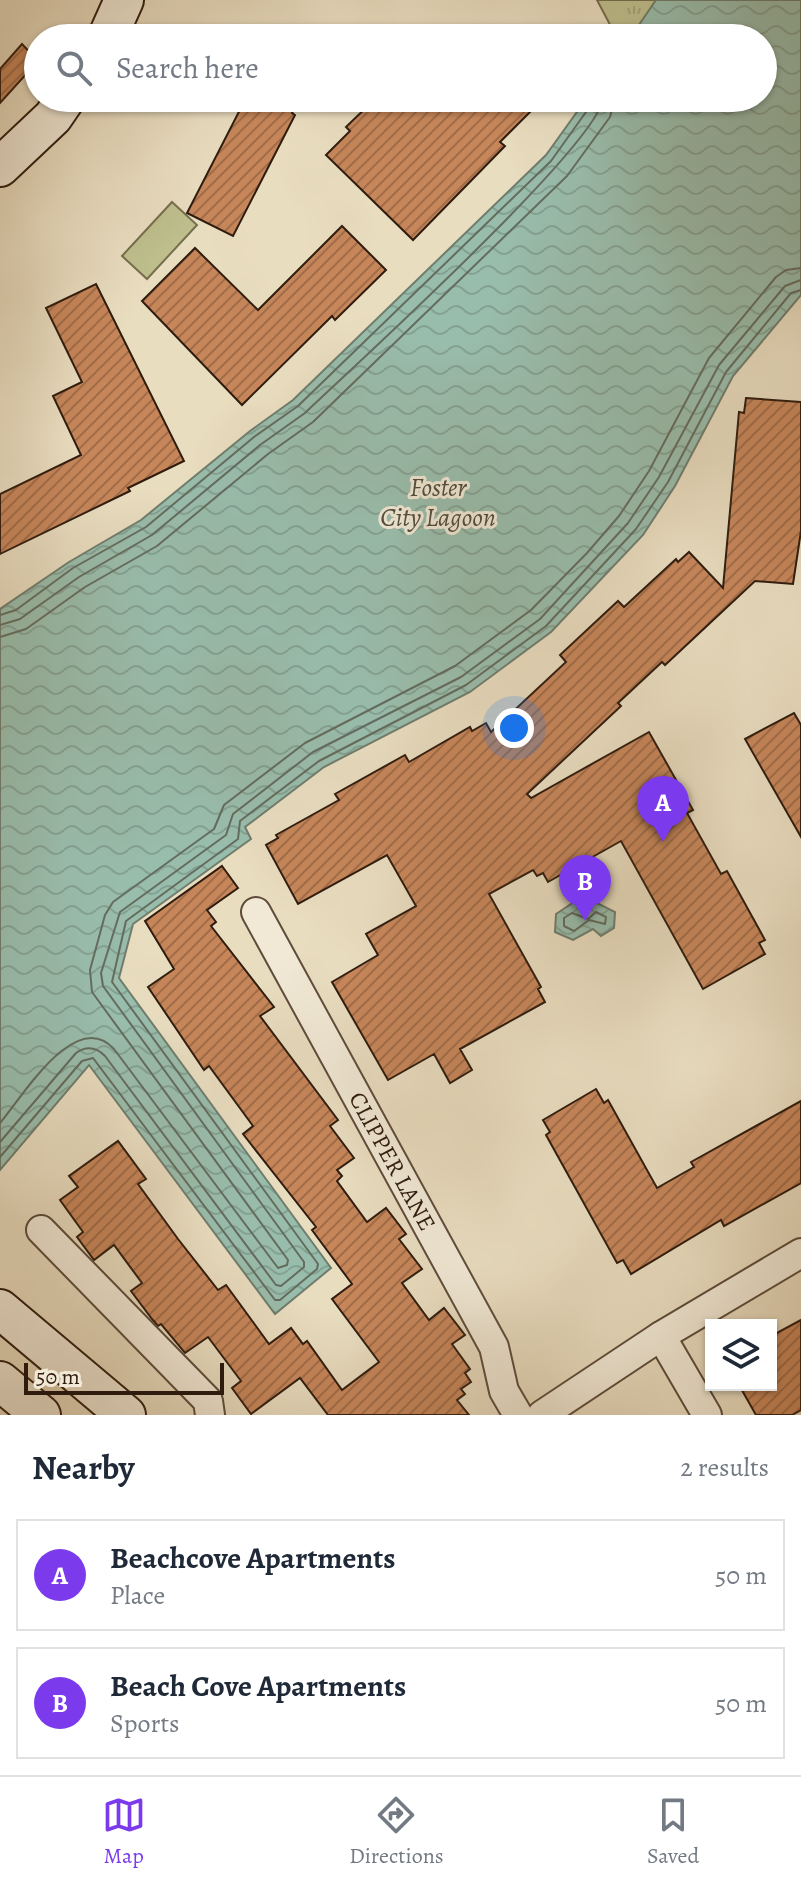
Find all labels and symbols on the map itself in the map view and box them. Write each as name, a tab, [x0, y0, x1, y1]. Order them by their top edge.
water label: Foster City Lagoon	[380, 470, 496, 535]
your location	[494, 708, 534, 748]
pin: A	[637, 776, 689, 842]
pin: B	[559, 855, 611, 921]
street label: CLIPPER LANE	[341, 1086, 443, 1236]
scale bar	[24, 1359, 224, 1395]

